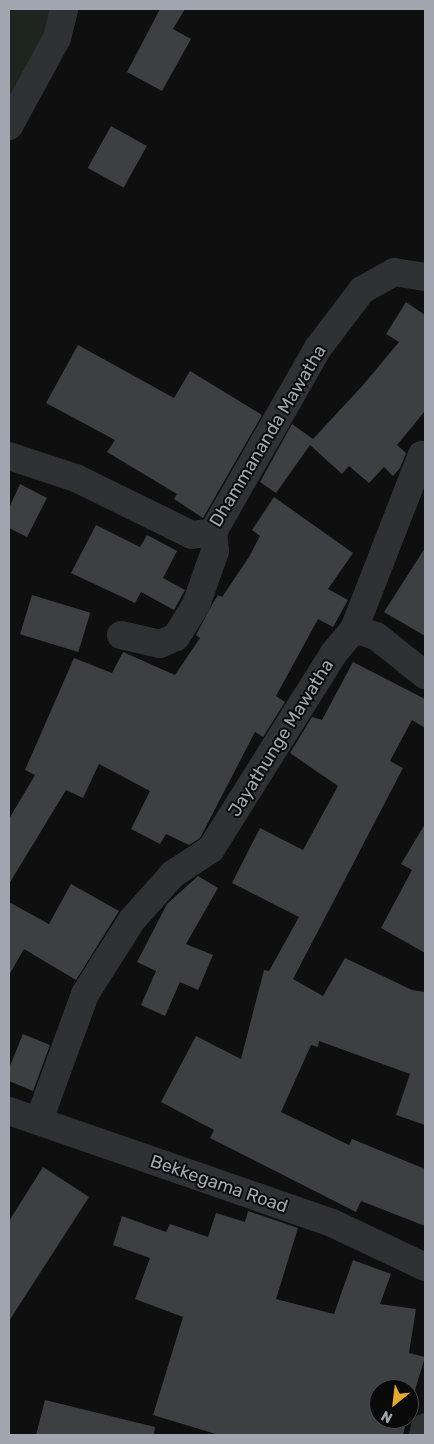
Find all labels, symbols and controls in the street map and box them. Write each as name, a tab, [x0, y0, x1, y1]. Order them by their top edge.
street label: Dhammananda Mawatha	[205, 341, 331, 531]
street label: Jayathunge Mawatha	[224, 655, 338, 821]
street label: Bekkegama Road	[147, 1150, 291, 1218]
north arrow	[369, 1379, 419, 1429]
text: N	[378, 1407, 396, 1427]

